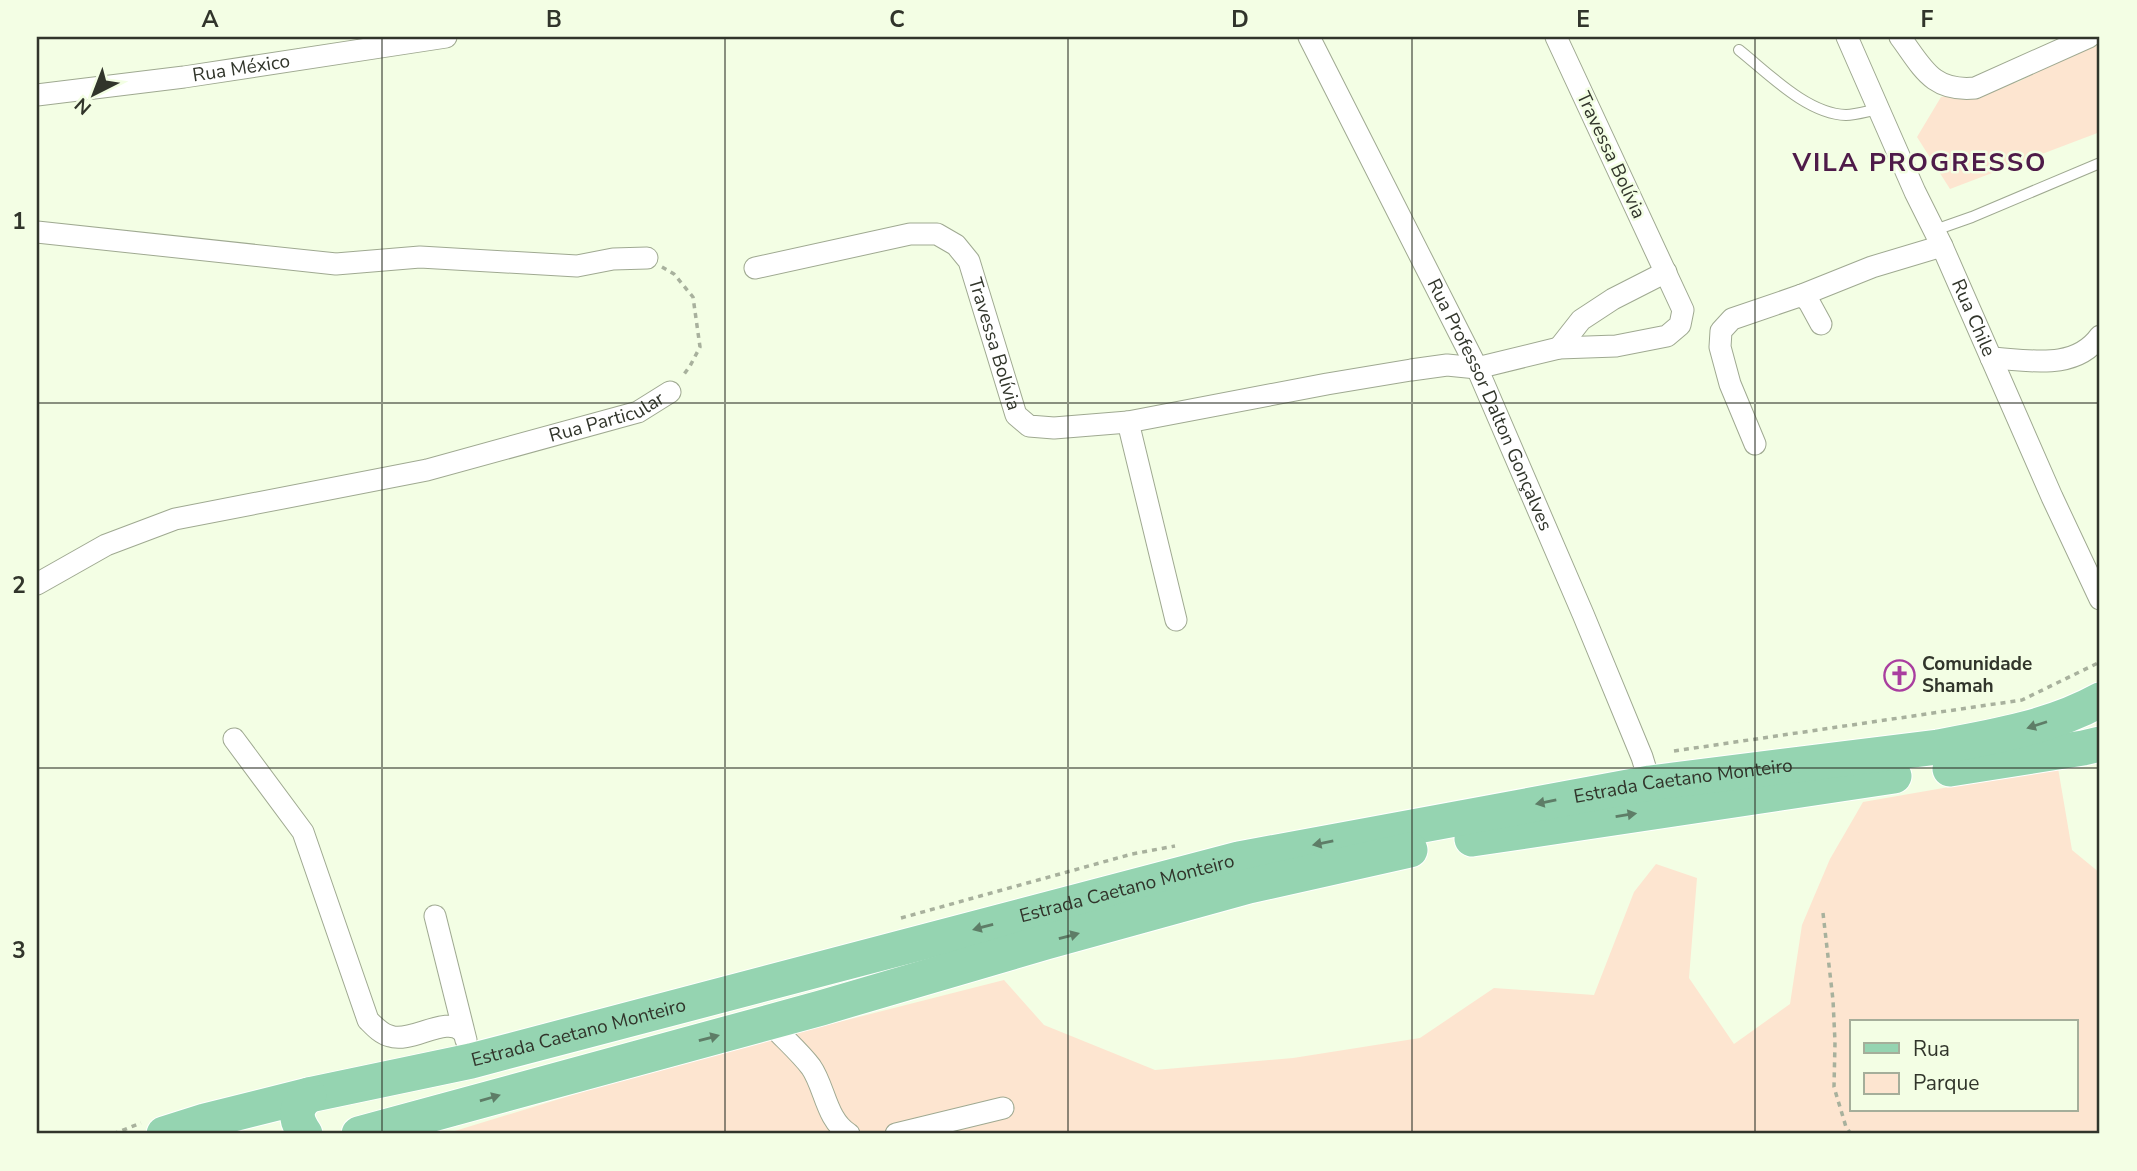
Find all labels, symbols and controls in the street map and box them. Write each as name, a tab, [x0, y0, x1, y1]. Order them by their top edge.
text: A	[201, 4, 219, 35]
text: B	[546, 4, 562, 35]
text: C	[889, 4, 905, 35]
text: D	[1231, 4, 1249, 35]
text: E	[1576, 4, 1590, 35]
text: F	[1921, 4, 1934, 35]
street label: Rua México	[191, 48, 292, 89]
north arrow	[60, 60, 130, 130]
street label: Travessa Bolívia	[1570, 87, 1652, 223]
text: N	[69, 91, 97, 120]
district label: VILA PROGRESSO	[1792, 145, 2047, 180]
text: 1	[12, 206, 26, 237]
street label: Travessa Bolívia	[962, 274, 1027, 414]
street label: Rua Professor Dalton Gonçalves	[1421, 274, 1559, 535]
street label: Rua Chile	[1945, 275, 2002, 361]
street label: Rua Particular	[546, 386, 669, 449]
text: 2	[12, 570, 26, 601]
place label: Comunidade Shamah	[1922, 651, 2032, 699]
church icon: Comunidade Shamah	[1882, 658, 1916, 692]
one-way arrow	[2026, 720, 2047, 730]
street label: Estrada Caetano Monteiro	[1572, 752, 1794, 810]
one-way arrow	[1535, 796, 1557, 807]
one-way arrow	[1616, 810, 1638, 821]
one-way arrow	[1312, 838, 1334, 849]
street label: Estrada Caetano Monteiro	[1017, 848, 1237, 929]
one-way arrow	[972, 922, 994, 933]
one-way arrow	[1059, 930, 1080, 940]
text: 3	[12, 935, 26, 966]
street label: Estrada Caetano Monteiro	[468, 992, 689, 1073]
legend	[1850, 1020, 2078, 1112]
one-way arrow	[698, 1032, 720, 1043]
text: Rua	[1913, 1035, 1950, 1063]
text: Parque	[1913, 1069, 1980, 1097]
one-way arrow	[480, 1093, 501, 1103]

